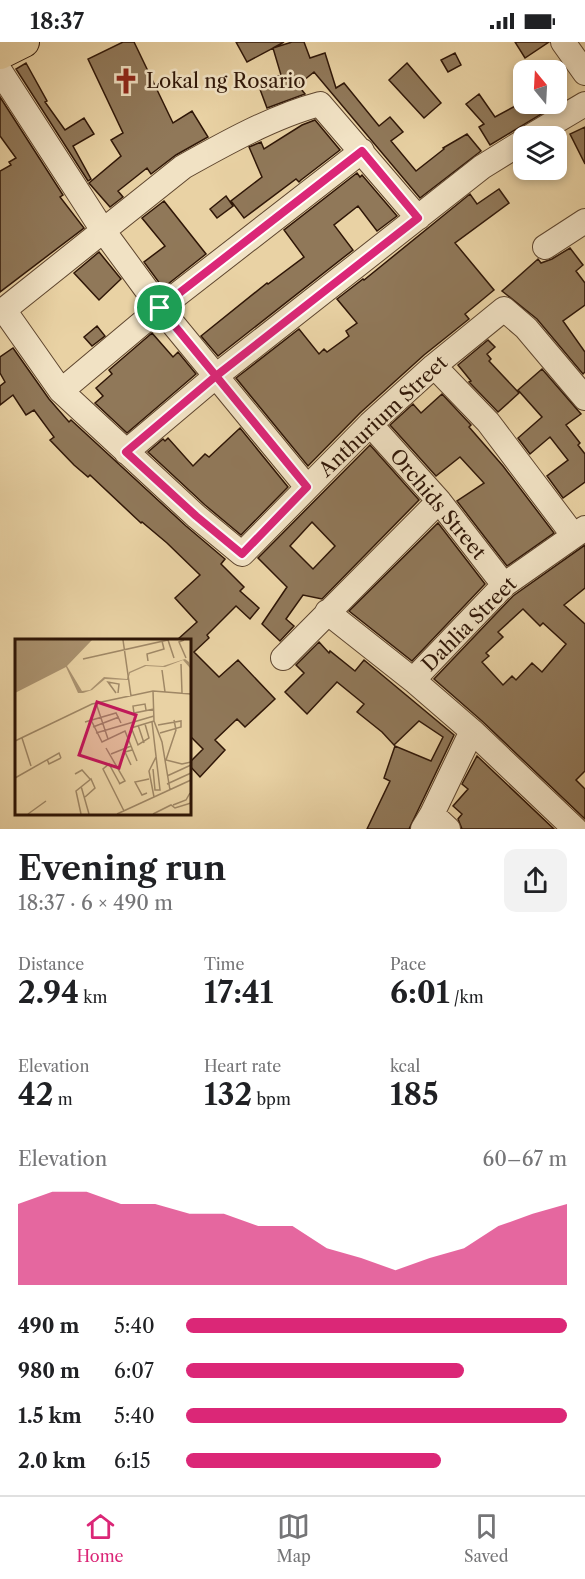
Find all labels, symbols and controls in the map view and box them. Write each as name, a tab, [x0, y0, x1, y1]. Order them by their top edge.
text: 18:37	[30, 8, 84, 35]
north arrow	[513, 60, 567, 114]
map controls	[513, 60, 567, 180]
church icon: Lokal ng Rosario	[111, 66, 141, 96]
place label: Lokal ng Rosario	[146, 69, 306, 93]
button: layers	[513, 126, 567, 180]
pin	[134, 282, 185, 333]
icon: arrive	[143, 291, 176, 324]
street label: Anthurium Street	[313, 350, 452, 482]
street label: Orchids Street	[385, 444, 491, 564]
street label: Dahlia Street	[417, 572, 521, 676]
inset map	[15, 639, 190, 814]
text: Evening run	[18, 848, 226, 889]
button: share	[504, 849, 567, 912]
text: 18:37 · 6 × 490 m	[18, 891, 173, 915]
text: Distance	[18, 954, 84, 974]
text: Time	[204, 954, 244, 974]
text: Pace	[390, 954, 426, 974]
text: 2.94	[18, 974, 79, 1011]
text: 17:41	[204, 974, 273, 1011]
text: 6:01	[390, 974, 449, 1011]
text: km	[79, 987, 107, 1007]
text: /km	[449, 987, 484, 1007]
text: Elevation	[18, 1056, 89, 1076]
text: Heart rate	[204, 1056, 281, 1076]
text: kcal	[390, 1056, 420, 1076]
text: 42	[18, 1076, 54, 1113]
text: 132	[204, 1076, 252, 1113]
text: 185	[390, 1076, 439, 1113]
text: m	[54, 1089, 73, 1109]
text: bpm	[252, 1089, 291, 1109]
text: Elevation	[18, 1147, 107, 1171]
text: 60–67 m	[482, 1147, 567, 1171]
text: 490 m	[18, 1314, 79, 1338]
text: 5:40	[114, 1314, 155, 1338]
text: 980 m	[18, 1359, 80, 1383]
text: 6:07	[114, 1359, 154, 1383]
text: 1.5 km	[18, 1404, 82, 1428]
text: 5:40	[114, 1404, 155, 1428]
text: 2.0 km	[18, 1449, 86, 1473]
text: 6:15	[114, 1449, 151, 1473]
tab: Home	[77, 1510, 124, 1566]
tab: Map	[277, 1510, 311, 1566]
tab: Saved	[464, 1510, 508, 1566]

